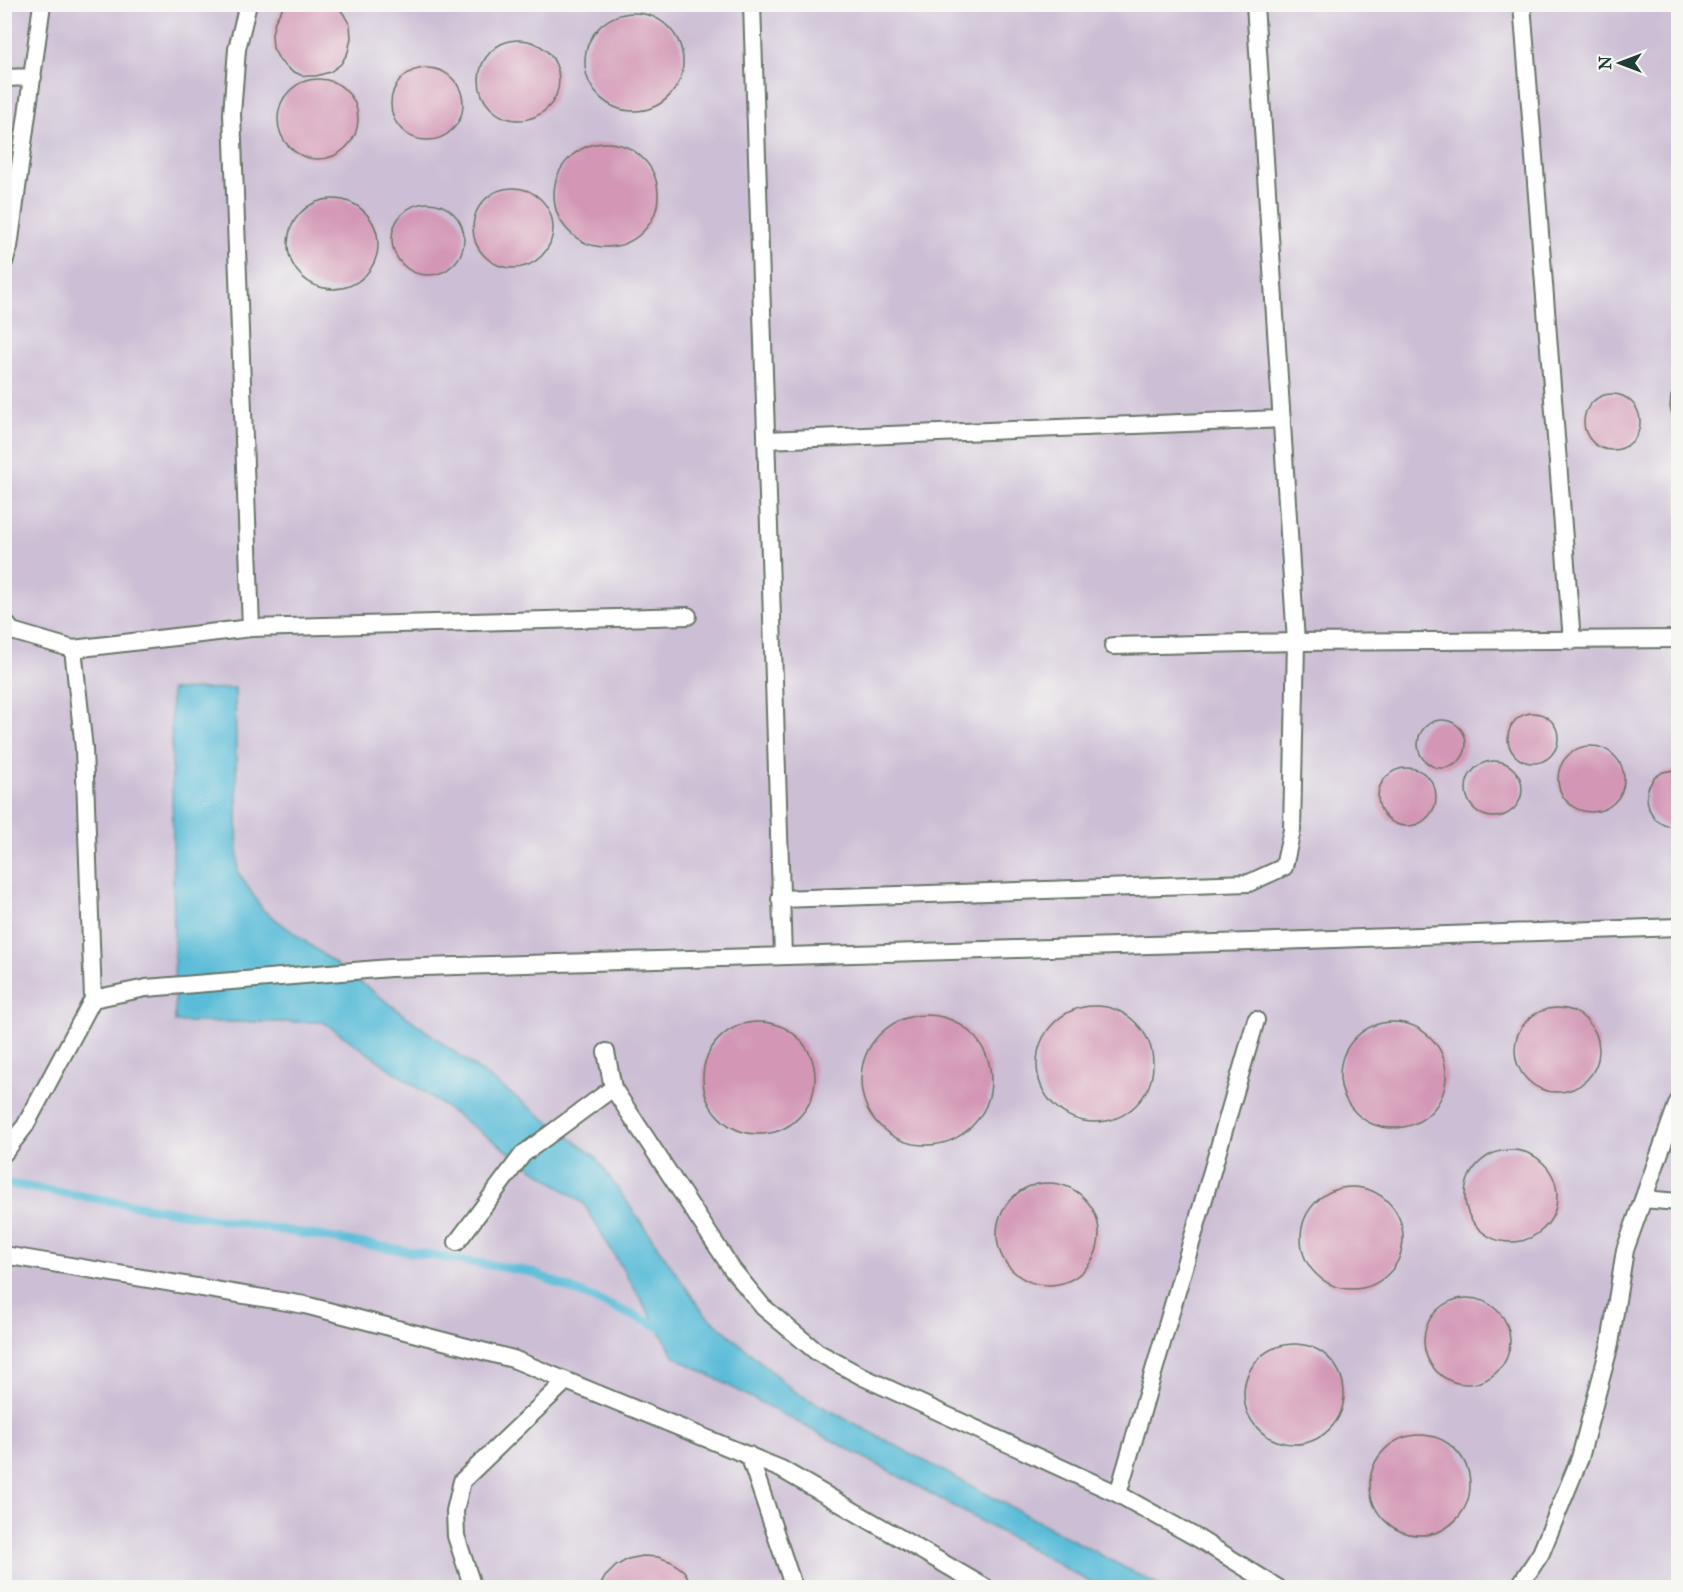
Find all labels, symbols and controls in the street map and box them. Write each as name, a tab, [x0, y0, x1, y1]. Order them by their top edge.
north arrow	[1590, 33, 1650, 93]
text: N	[1596, 56, 1615, 70]

